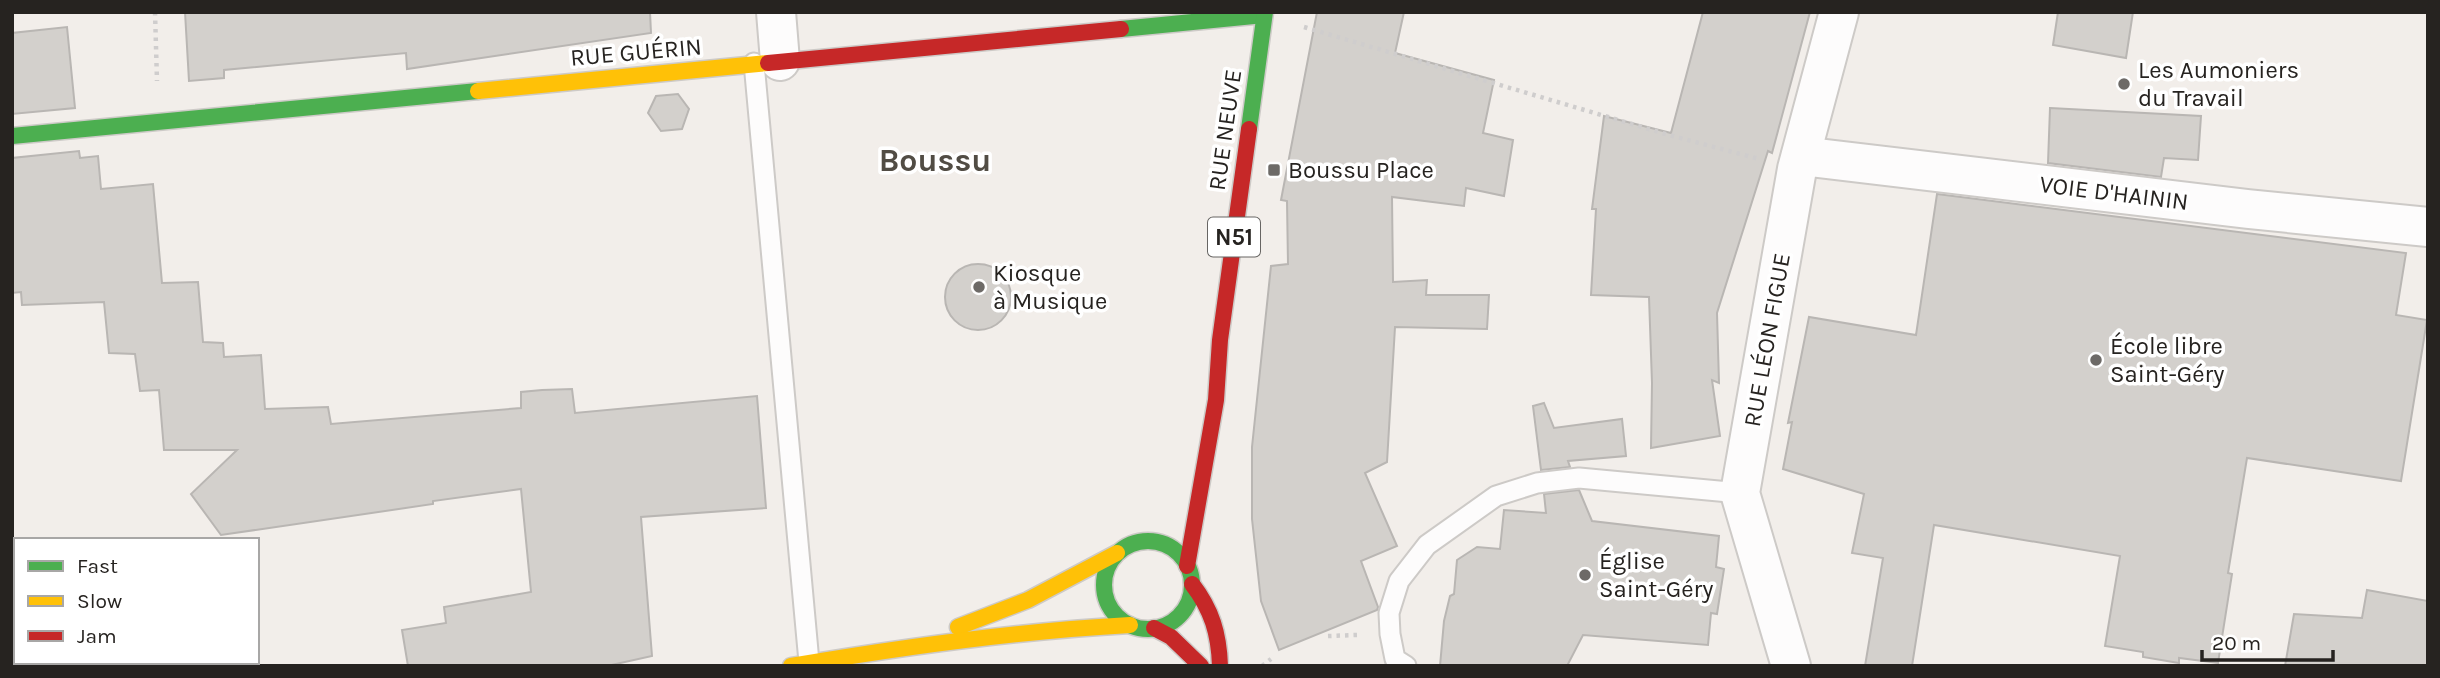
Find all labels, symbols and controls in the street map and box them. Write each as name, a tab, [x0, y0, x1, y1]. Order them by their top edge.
street label: RUE GUÉRIN	[569, 31, 703, 72]
place label: Les Aumoniers du Travail	[2138, 56, 2299, 112]
street label: RUE NEUVE	[1203, 68, 1247, 192]
marker: Les Aumoniers du Travail	[2116, 76, 2132, 92]
district label: Boussu	[879, 142, 991, 179]
place label: Boussu Place	[1288, 156, 1434, 184]
marker: Boussu Place	[1266, 162, 1282, 178]
street label: VOIE D'HAININ	[2038, 170, 2190, 216]
road number: N51	[1208, 218, 1260, 256]
street label: RUE LÉON FIGUE	[1737, 251, 1796, 429]
place label: Kiosque à Musique	[993, 259, 1107, 315]
marker: Kiosque à Musique	[971, 279, 987, 295]
place label: École libre Saint-Géry	[2110, 331, 2224, 388]
marker: École libre Saint-Géry	[2088, 352, 2104, 368]
legend	[14, 538, 259, 664]
place label: Église Saint-Géry	[1599, 546, 1713, 603]
text: Fast	[77, 554, 118, 578]
marker: Église Saint-Géry	[1577, 567, 1593, 583]
text: Slow	[77, 589, 122, 613]
scale bar	[2202, 618, 2333, 662]
text: Jam	[77, 624, 117, 648]
text: 20 m	[2212, 631, 2261, 655]

